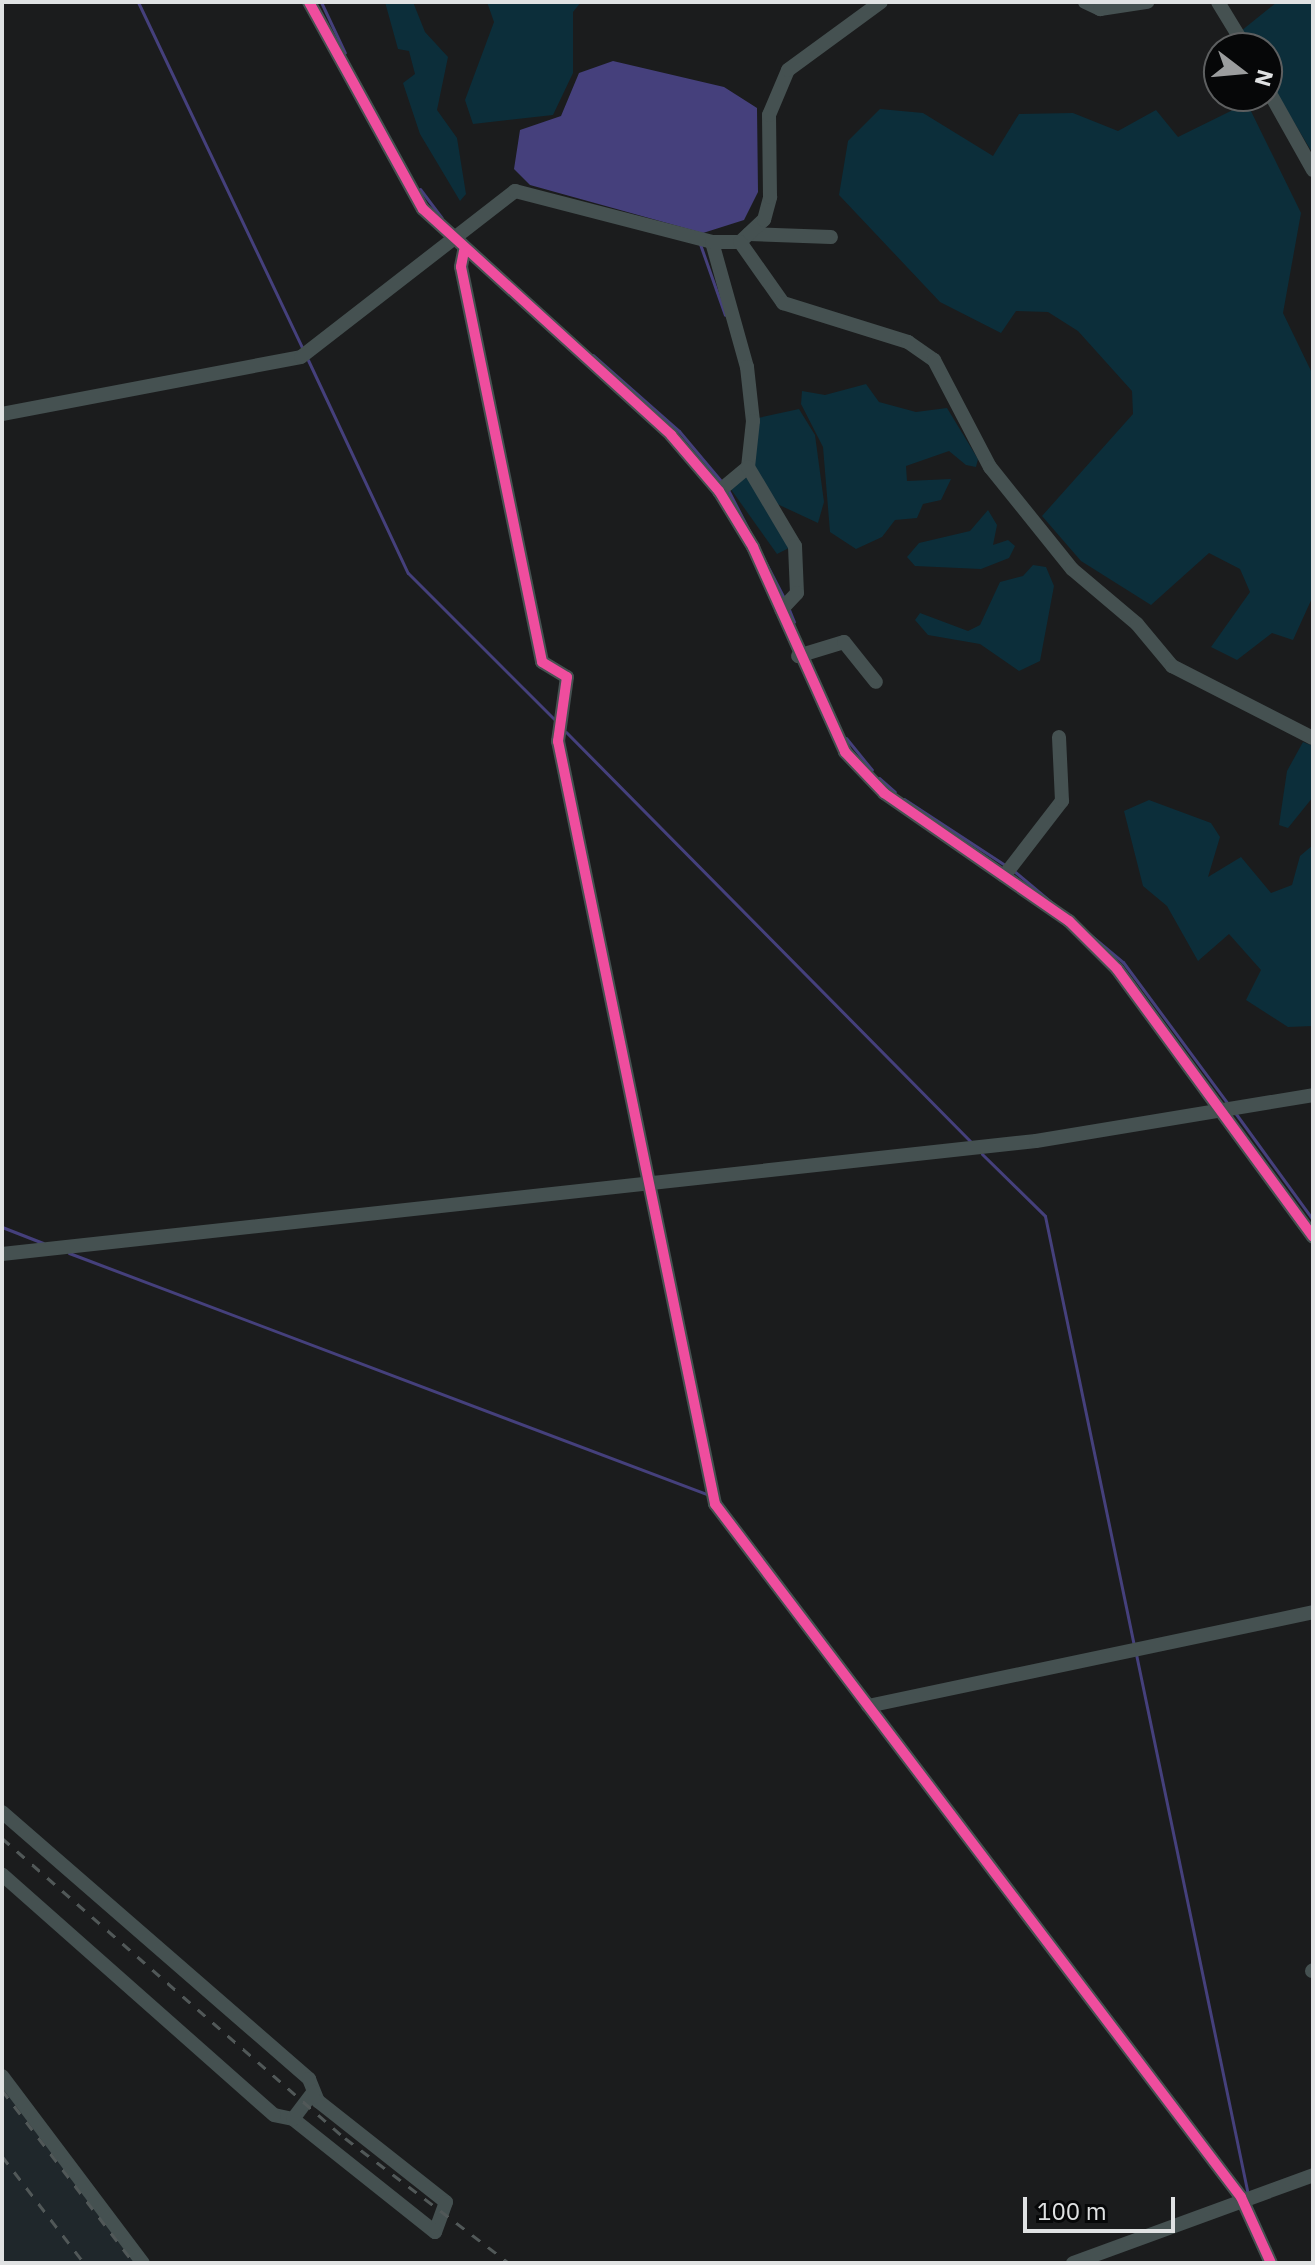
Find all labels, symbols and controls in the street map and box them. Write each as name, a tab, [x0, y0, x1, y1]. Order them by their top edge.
north arrow	[1203, 32, 1283, 112]
text: N	[1248, 67, 1281, 90]
scale bar	[1027, 2181, 1179, 2231]
text: 100 m	[1037, 2195, 1107, 2227]

